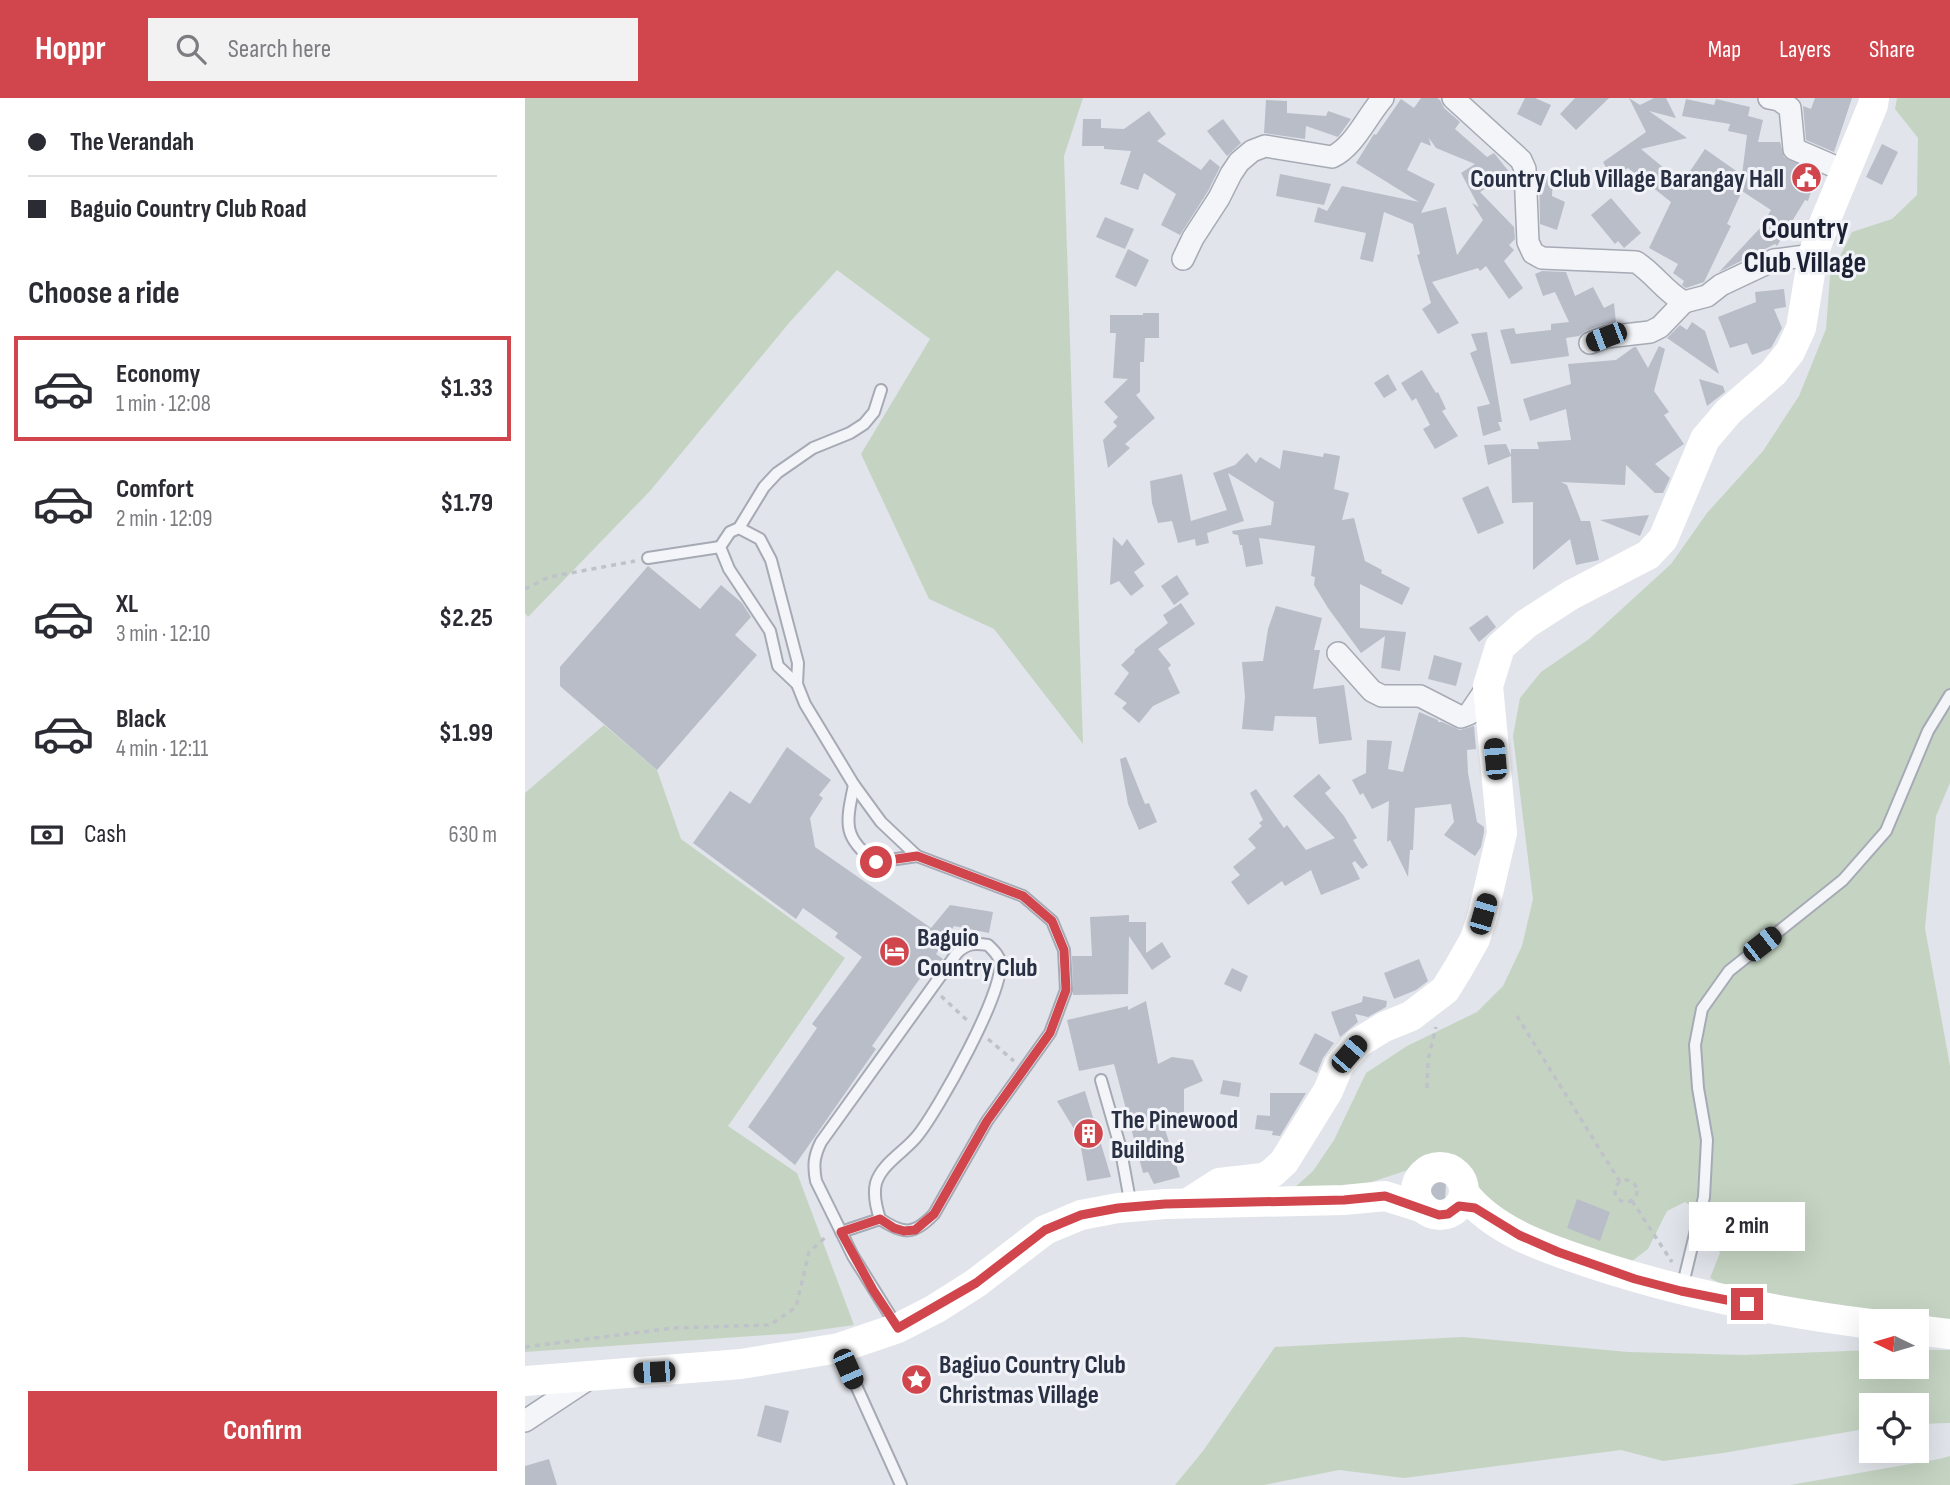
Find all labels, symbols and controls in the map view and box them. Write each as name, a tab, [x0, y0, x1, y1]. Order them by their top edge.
search box	[148, 18, 638, 81]
text: Hoppr	[35, 29, 106, 69]
icon: search	[172, 30, 210, 68]
text: Search here	[228, 34, 331, 65]
text: Map	[1708, 35, 1741, 64]
text: Layers	[1779, 35, 1831, 64]
text: Share	[1869, 35, 1915, 64]
text: The Verandah	[70, 127, 194, 158]
public building icon: Country Club Village Barangay Hall	[1790, 161, 1824, 195]
place label: Country Club Village Barangay Hall	[1470, 164, 1784, 195]
text: Baguio Country Club Road	[70, 194, 306, 225]
district label: Country Club Village	[1744, 211, 1866, 281]
text: Choose a ride	[28, 274, 180, 313]
car	[1583, 320, 1630, 354]
icon: car	[32, 357, 95, 420]
text: Economy	[116, 359, 200, 390]
text: $1.33	[440, 373, 493, 404]
text: 1 min · 12:08	[116, 390, 211, 418]
icon: car	[32, 472, 95, 535]
text: Comfort	[116, 474, 194, 505]
text: $1.79	[440, 488, 493, 519]
text: 2 min · 12:09	[116, 505, 212, 533]
icon: car	[32, 587, 95, 650]
text: XL	[116, 589, 138, 620]
text: $2.25	[439, 603, 493, 634]
text: 3 min · 12:10	[116, 620, 211, 648]
icon: car	[32, 702, 95, 765]
text: Black	[116, 704, 166, 735]
text: $1.99	[439, 718, 493, 749]
text: 4 min · 12:11	[116, 735, 208, 763]
car	[1483, 737, 1508, 781]
icon: cash	[28, 816, 66, 854]
text: Cash	[84, 819, 127, 850]
text: 630 m	[449, 821, 497, 849]
route start	[860, 846, 892, 878]
car	[1468, 891, 1499, 937]
place label: Baguio Country Club	[917, 923, 1038, 984]
car	[1739, 923, 1786, 965]
hotel icon: Baguio Country Club	[877, 935, 911, 969]
car	[1328, 1031, 1371, 1077]
place label: The Pinewood Building	[1111, 1105, 1238, 1166]
building icon: The Pinewood Building	[1071, 1117, 1105, 1151]
callout: 2 min	[1689, 1202, 1805, 1252]
text: 2 min	[1725, 1212, 1769, 1240]
route end	[1731, 1288, 1763, 1320]
north arrow	[1859, 1309, 1929, 1379]
map controls	[1859, 1309, 1929, 1463]
car	[830, 1346, 867, 1392]
place label: Bagiuo Country Club Christmas Village	[939, 1350, 1126, 1411]
car	[633, 1360, 676, 1384]
place icon: Bagiuo Country Club Christmas Village	[899, 1362, 933, 1396]
button: Confirm	[28, 1391, 497, 1471]
button: locate	[1859, 1393, 1929, 1463]

